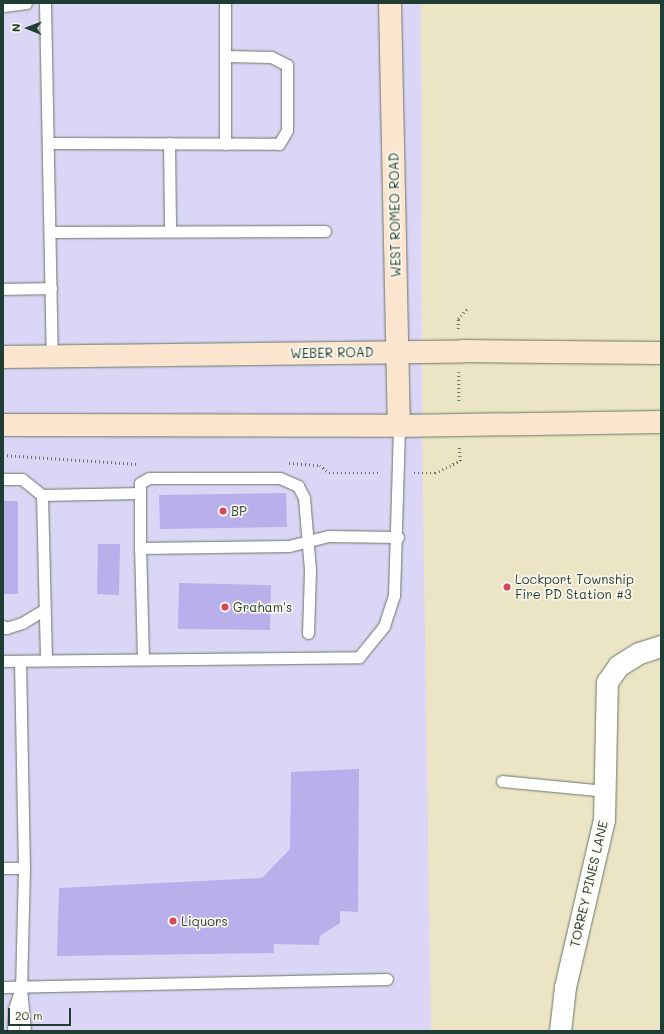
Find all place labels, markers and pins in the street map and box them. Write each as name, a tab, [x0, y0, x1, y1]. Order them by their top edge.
place label: BP	[231, 503, 247, 519]
marker: BP	[218, 506, 228, 516]
place label: Lockport Township Fire PD Station #3	[515, 572, 634, 603]
marker: Lockport Township Fire PD Station #3	[502, 582, 512, 592]
place label: Graham's	[233, 599, 292, 615]
marker: Graham's	[220, 602, 230, 612]
place label: Liquors	[181, 913, 228, 929]
marker: Liquors	[168, 916, 178, 926]

